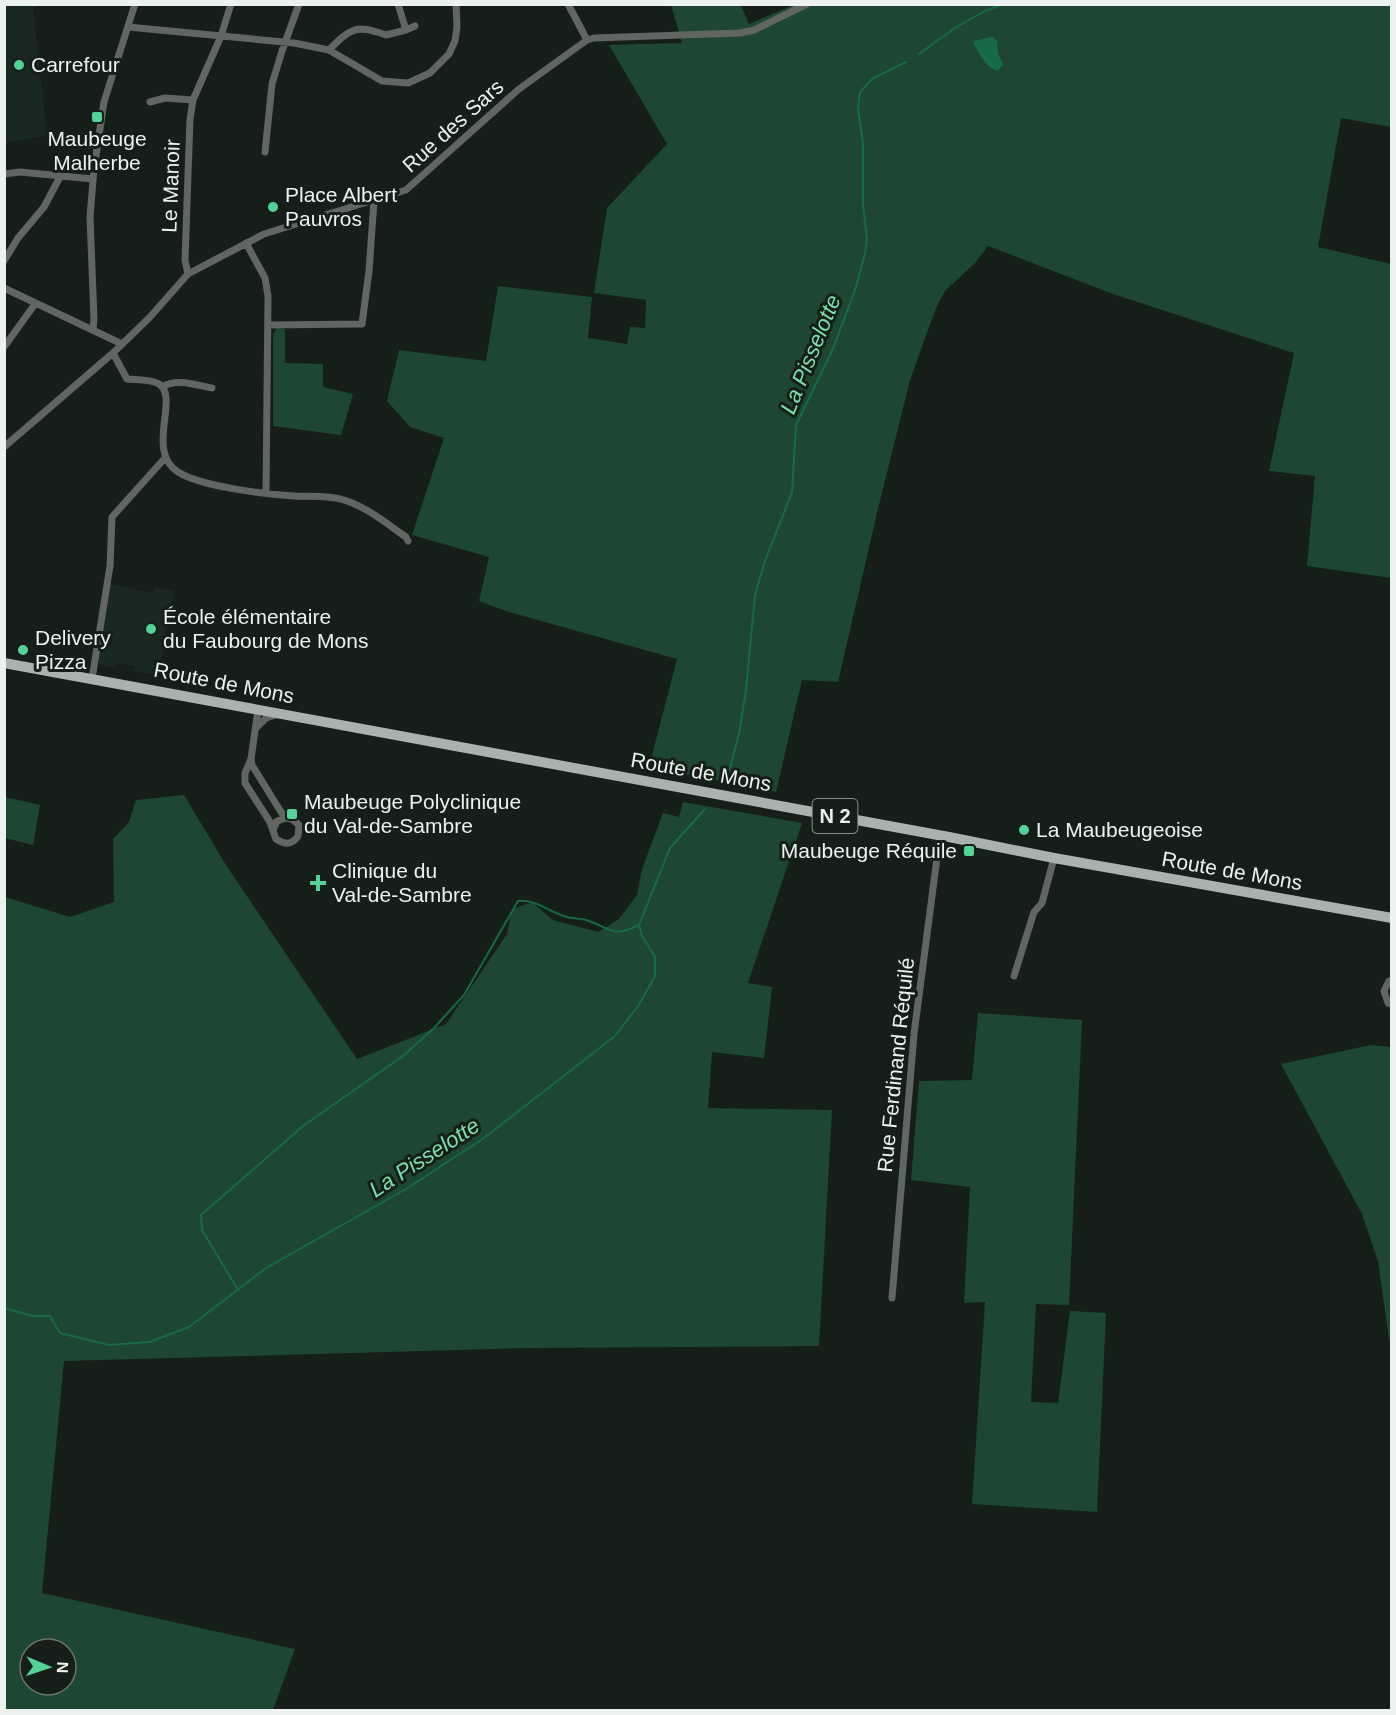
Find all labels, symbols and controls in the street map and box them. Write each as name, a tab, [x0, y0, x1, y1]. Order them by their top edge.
place label: Carrefour	[31, 53, 120, 76]
marker: Carrefour	[12, 58, 26, 72]
street label: Rue des Sars	[398, 75, 508, 177]
marker: Maubeuge Malherbe	[90, 110, 104, 124]
place label: Maubeuge Malherbe	[47, 127, 147, 174]
street label: Le Manoir	[157, 139, 184, 233]
place label: Place Albert Pauvros	[285, 183, 397, 230]
marker: Place Albert Pauvros	[266, 200, 280, 214]
water label: La Pisselotte	[775, 291, 846, 417]
place label: École élémentaire du Faubourg de Mons	[163, 605, 368, 652]
marker: École élémentaire du Faubourg de Mons	[144, 622, 158, 636]
place label: Delivery Pizza	[35, 626, 111, 673]
marker: Delivery Pizza	[16, 643, 30, 657]
street label: Route de Mons	[152, 658, 296, 707]
street label: Route de Mons	[629, 748, 773, 795]
place label: Maubeuge Polyclinique du Val-de-Sambre	[304, 790, 521, 837]
road number: N 2	[812, 799, 858, 833]
marker: Maubeuge Polyclinique du Val-de-Sambre	[285, 807, 299, 821]
place label: La Maubeugeoise	[1036, 818, 1203, 841]
marker: La Maubeugeoise	[1017, 823, 1031, 837]
place label: Maubeuge Réquile	[781, 839, 957, 862]
marker: Maubeuge Réquile	[962, 844, 976, 858]
street label: Route de Mons	[1160, 847, 1304, 894]
place label: Clinique du Val-de-Sambre	[332, 859, 472, 906]
marker: Clinique du Val-de-Sambre	[309, 874, 327, 892]
street label: Rue Ferdinand Réquilé	[873, 956, 918, 1174]
water label: La Pisselotte	[365, 1113, 484, 1202]
north arrow	[18, 1637, 78, 1697]
text: N	[54, 1661, 71, 1674]

